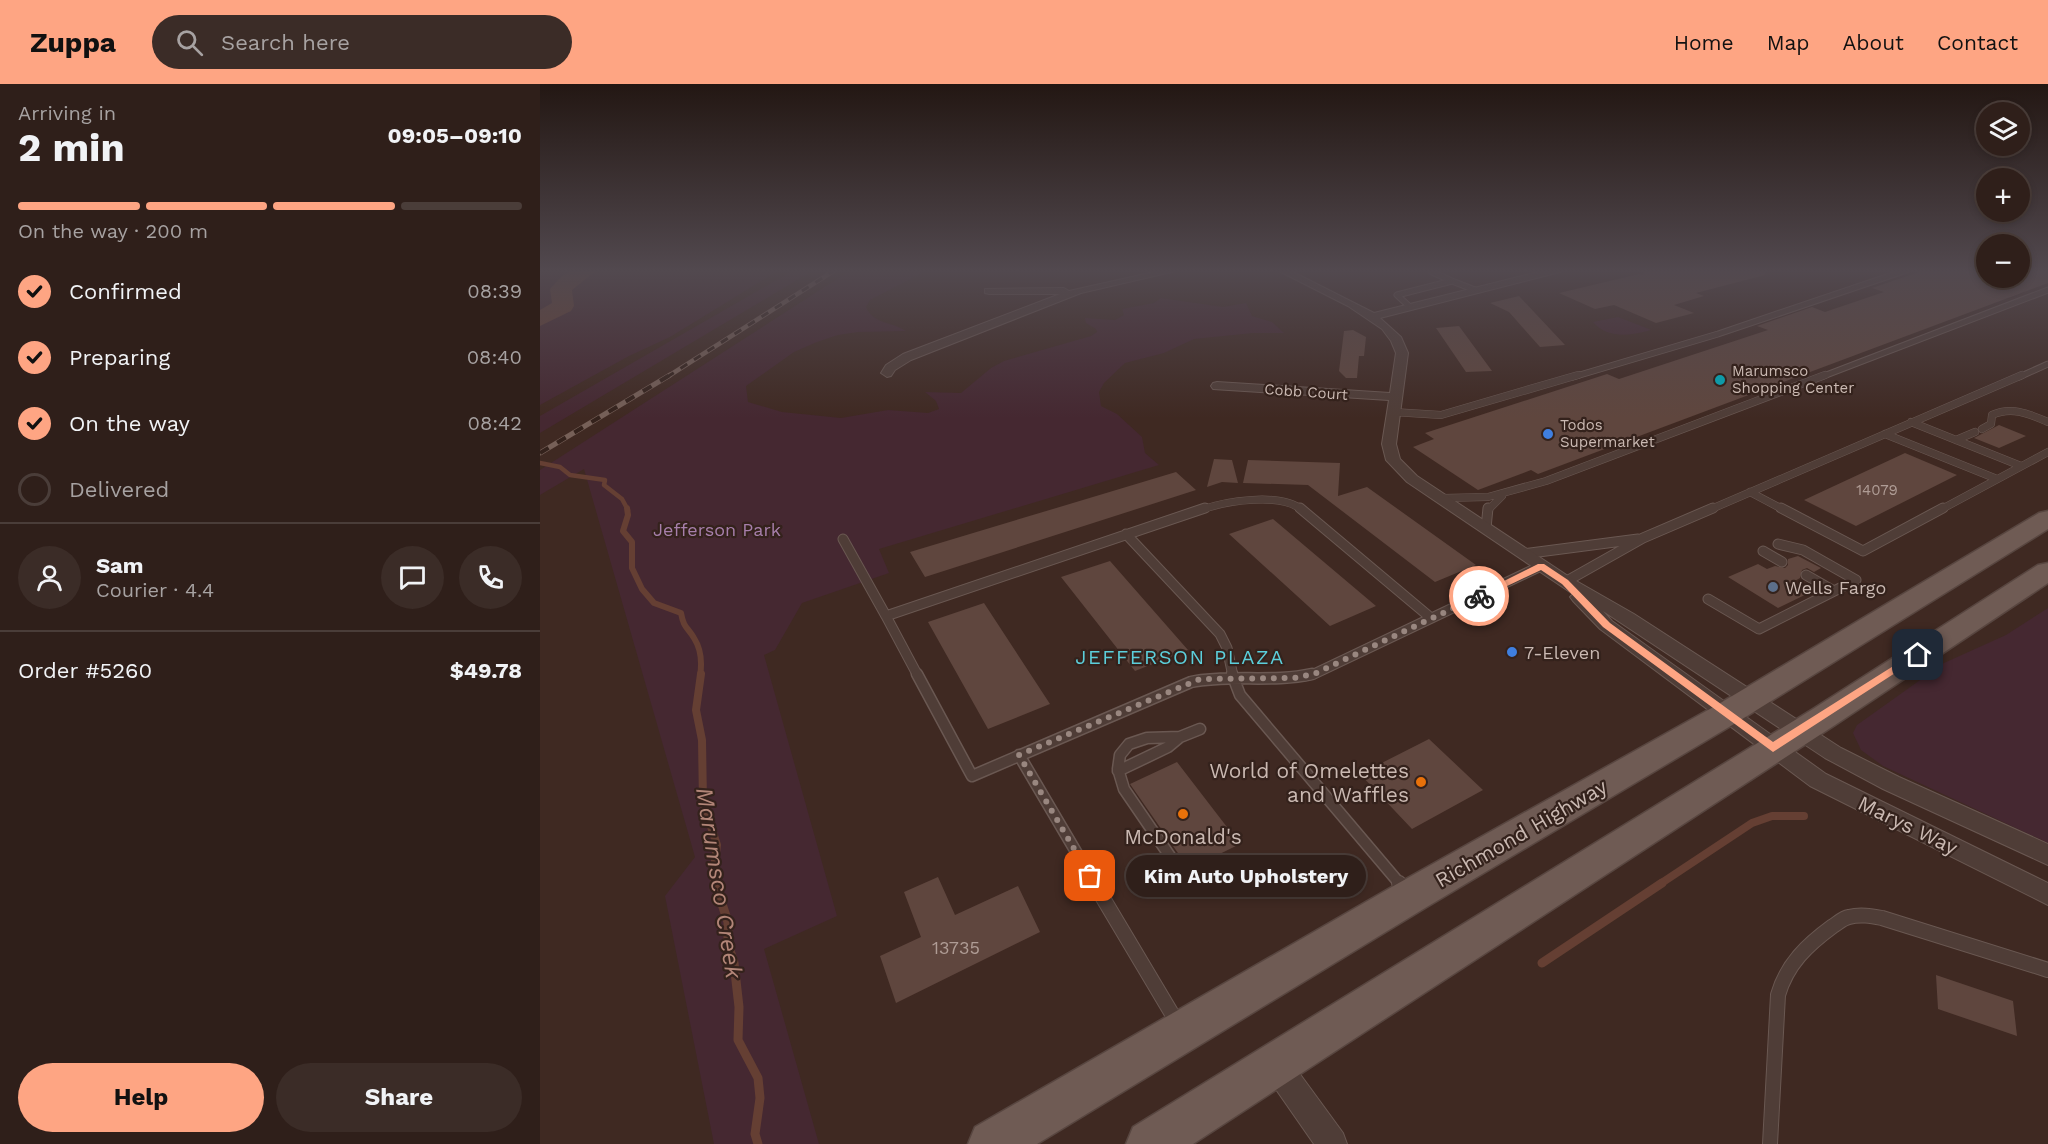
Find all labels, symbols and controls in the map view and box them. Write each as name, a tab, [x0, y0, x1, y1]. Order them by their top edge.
search box	[152, 15, 572, 69]
text: Zuppa	[30, 26, 116, 59]
icon: search	[173, 26, 206, 59]
text: Search here	[221, 30, 350, 55]
text: Home	[1674, 30, 1734, 55]
text: Map	[1767, 30, 1810, 55]
text: About	[1843, 30, 1904, 55]
text: Contact	[1937, 30, 2018, 55]
text: Arriving in	[18, 101, 116, 125]
map controls	[1976, 102, 2030, 288]
button: layers	[1976, 102, 2030, 156]
text: 09:05–09:10	[388, 123, 522, 148]
text: 2 min	[18, 125, 125, 170]
button: +	[1976, 168, 2030, 222]
text: On the way · 200 m	[18, 219, 208, 243]
button: −	[1976, 234, 2030, 288]
icon: check	[18, 275, 51, 308]
text: Confirmed	[69, 279, 182, 304]
text: 08:39	[467, 279, 522, 303]
icon: check	[18, 341, 51, 374]
text: Preparing	[69, 345, 170, 370]
text: 08:40	[467, 345, 522, 369]
place label: Marumsco Shopping Center	[1732, 362, 1854, 397]
marker: Marumsco Shopping Center	[1713, 373, 1727, 387]
street label: Cobb Court	[1264, 380, 1349, 404]
icon: check	[18, 407, 51, 440]
text: On the way	[69, 411, 190, 436]
text: 08:42	[467, 411, 522, 435]
place label: Todos Supermarket	[1560, 416, 1656, 451]
marker: Todos Supermarket	[1541, 427, 1555, 441]
text: Delivered	[69, 477, 169, 502]
house number: 14079	[1856, 481, 1898, 499]
park label: Jefferson Park	[653, 519, 781, 540]
button: person	[18, 546, 81, 609]
button: chat	[381, 546, 444, 609]
button: phone	[459, 546, 522, 609]
text: Sam	[96, 553, 144, 578]
courier	[1449, 566, 1509, 626]
place label: Wells Fargo	[1785, 577, 1886, 598]
text: Courier · 4.4	[96, 578, 214, 602]
icon: bike	[1463, 580, 1496, 613]
marker: Wells Fargo	[1766, 580, 1780, 594]
pin	[1892, 629, 1943, 680]
icon: home	[1901, 638, 1934, 671]
place label: 7-Eleven	[1524, 642, 1600, 663]
district label: JEFFERSON PLAZA	[1075, 645, 1285, 669]
marker: 7-Eleven	[1505, 645, 1519, 659]
text: Order #5260	[18, 658, 152, 683]
text: $49.78	[450, 658, 522, 683]
place label: World of Omelettes and Waffles	[1209, 758, 1409, 807]
street label: Richmond Highway	[1430, 773, 1612, 892]
marker: World of Omelettes and Waffles	[1414, 775, 1428, 789]
water label: Marumsco Creek	[690, 785, 748, 982]
street label: Marys Way	[1854, 790, 1962, 860]
marker: McDonald's	[1176, 807, 1190, 821]
place label: McDonald's	[1124, 824, 1242, 849]
pin	[1064, 850, 1115, 901]
callout: Kim Auto Upholstery	[1126, 855, 1366, 897]
icon: bag	[1073, 859, 1106, 892]
text: Kim Auto Upholstery	[1144, 864, 1348, 888]
house number: 13735	[932, 937, 980, 958]
button: Help	[18, 1063, 264, 1132]
button: Share	[276, 1063, 522, 1132]

